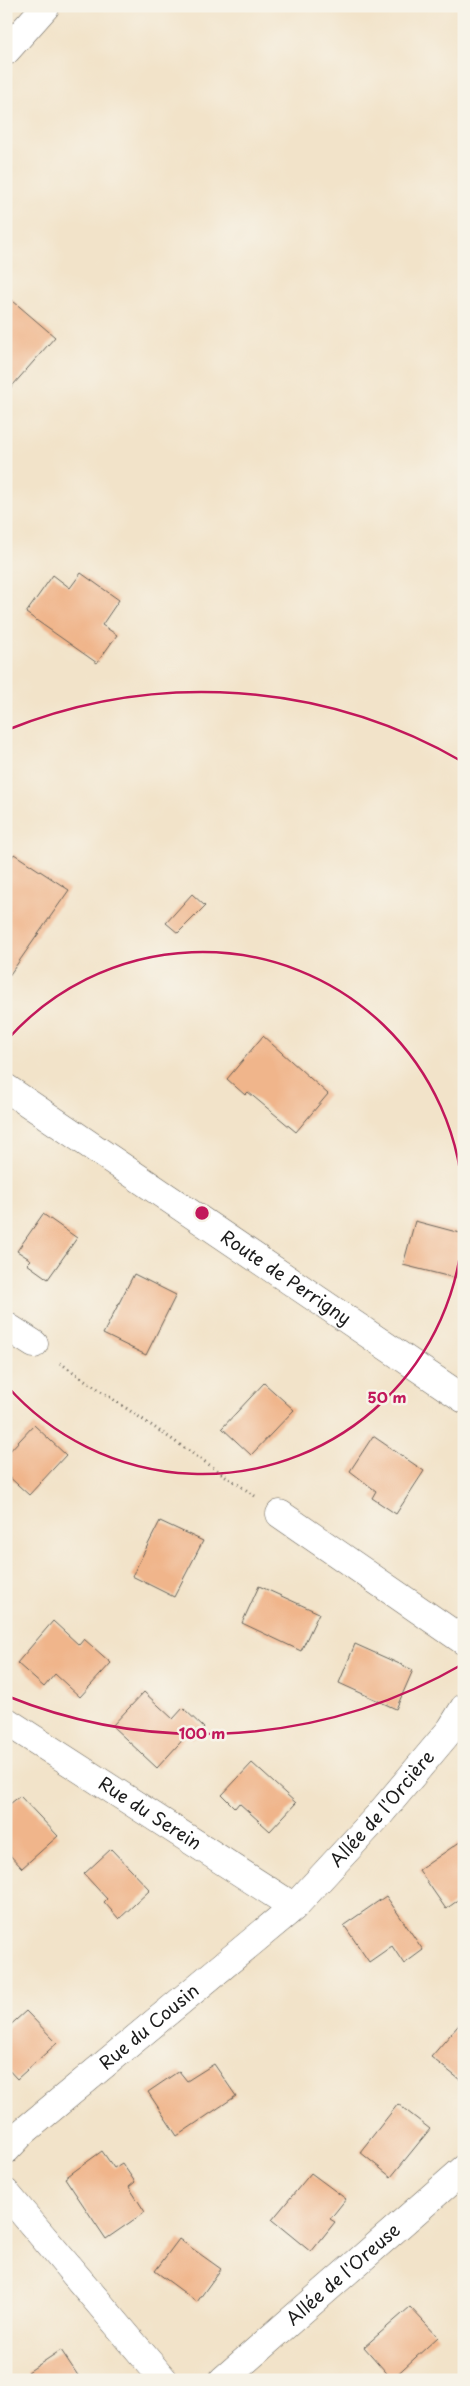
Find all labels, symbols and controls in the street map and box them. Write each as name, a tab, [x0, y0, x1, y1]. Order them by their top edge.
centre of rings	[193, 1204, 211, 1222]
street label: Route de Perrigny	[216, 1223, 357, 1331]
text: 50 m	[368, 1385, 406, 1408]
text: 100 m	[179, 1721, 225, 1744]
street label: Allée de l'Orcière	[323, 1744, 440, 1872]
street label: Rue du Serein	[94, 1769, 207, 1856]
street label: Rue du Cousin	[93, 1976, 204, 2075]
street label: Allée de l'Oreuse	[279, 2216, 405, 2331]

